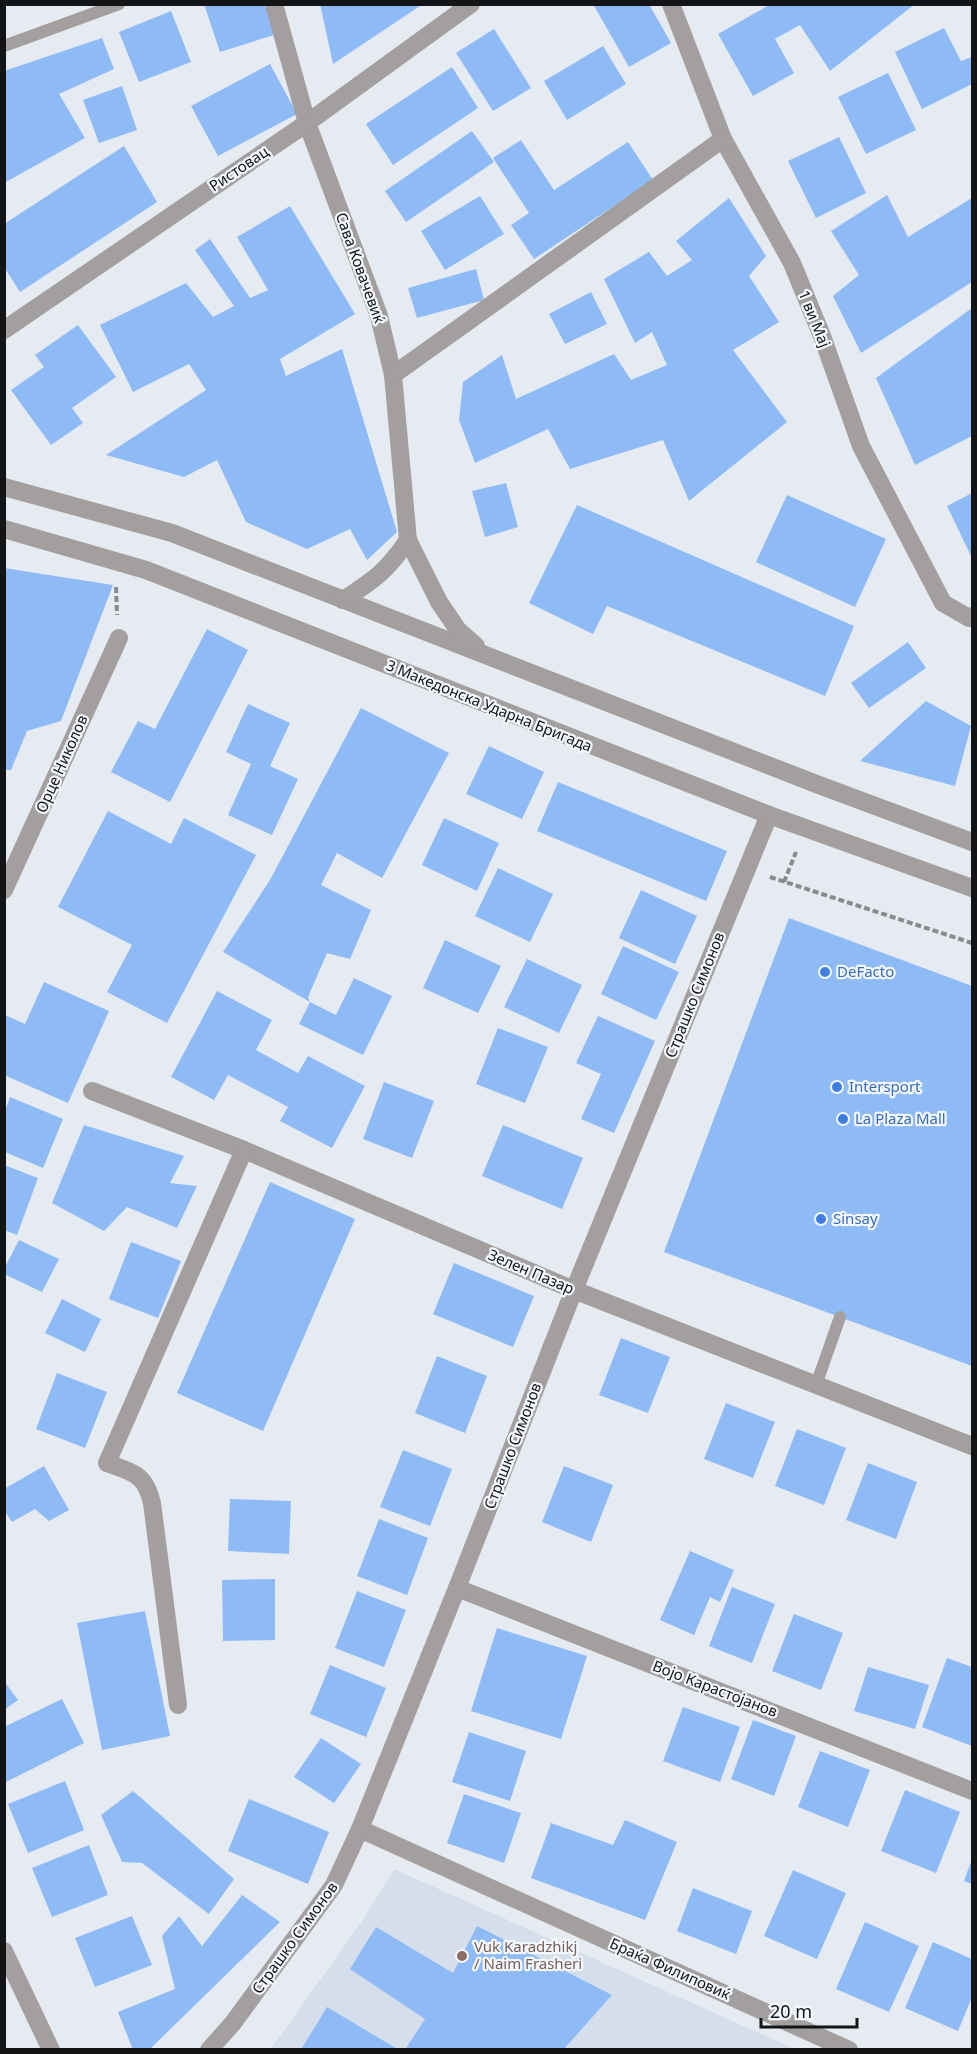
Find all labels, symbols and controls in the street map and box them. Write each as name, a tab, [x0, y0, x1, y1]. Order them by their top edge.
street label: Ристовац	[205, 141, 273, 195]
street label: Сава Ковачевиќ	[332, 210, 390, 326]
street label: 1 ви Мај	[794, 287, 835, 350]
street label: 3 Македонска Ударна Бригада	[383, 655, 595, 756]
street label: Орце Николов	[31, 712, 92, 816]
street label: Страшко Симонов	[660, 929, 728, 1060]
place label: DeFacto	[837, 961, 894, 981]
marker: DeFacto	[818, 965, 832, 979]
place label: Intersport	[849, 1076, 921, 1096]
marker: Intersport	[830, 1080, 844, 1094]
place label: La Plaza Mall	[855, 1108, 946, 1128]
marker: La Plaza Mall	[836, 1112, 850, 1126]
place label: Sinsay	[833, 1208, 878, 1228]
marker: Sinsay	[814, 1212, 828, 1226]
street label: Зелен Пазар	[485, 1244, 577, 1298]
street label: Страшко Симонов	[479, 1380, 545, 1512]
street label: Војо Карастојанов	[650, 1655, 781, 1721]
street label: Страшко Симонов	[247, 1877, 342, 1997]
street label: Браќа Филиповиќ	[607, 1933, 734, 2004]
place label: Vuk Karadzhikj / Naim Frasheri	[474, 1936, 582, 1973]
marker: Vuk Karadzhikj / Naim Frasheri	[455, 1949, 469, 1963]
scale bar	[761, 1991, 857, 2029]
text: 20 m	[770, 1999, 812, 2023]

